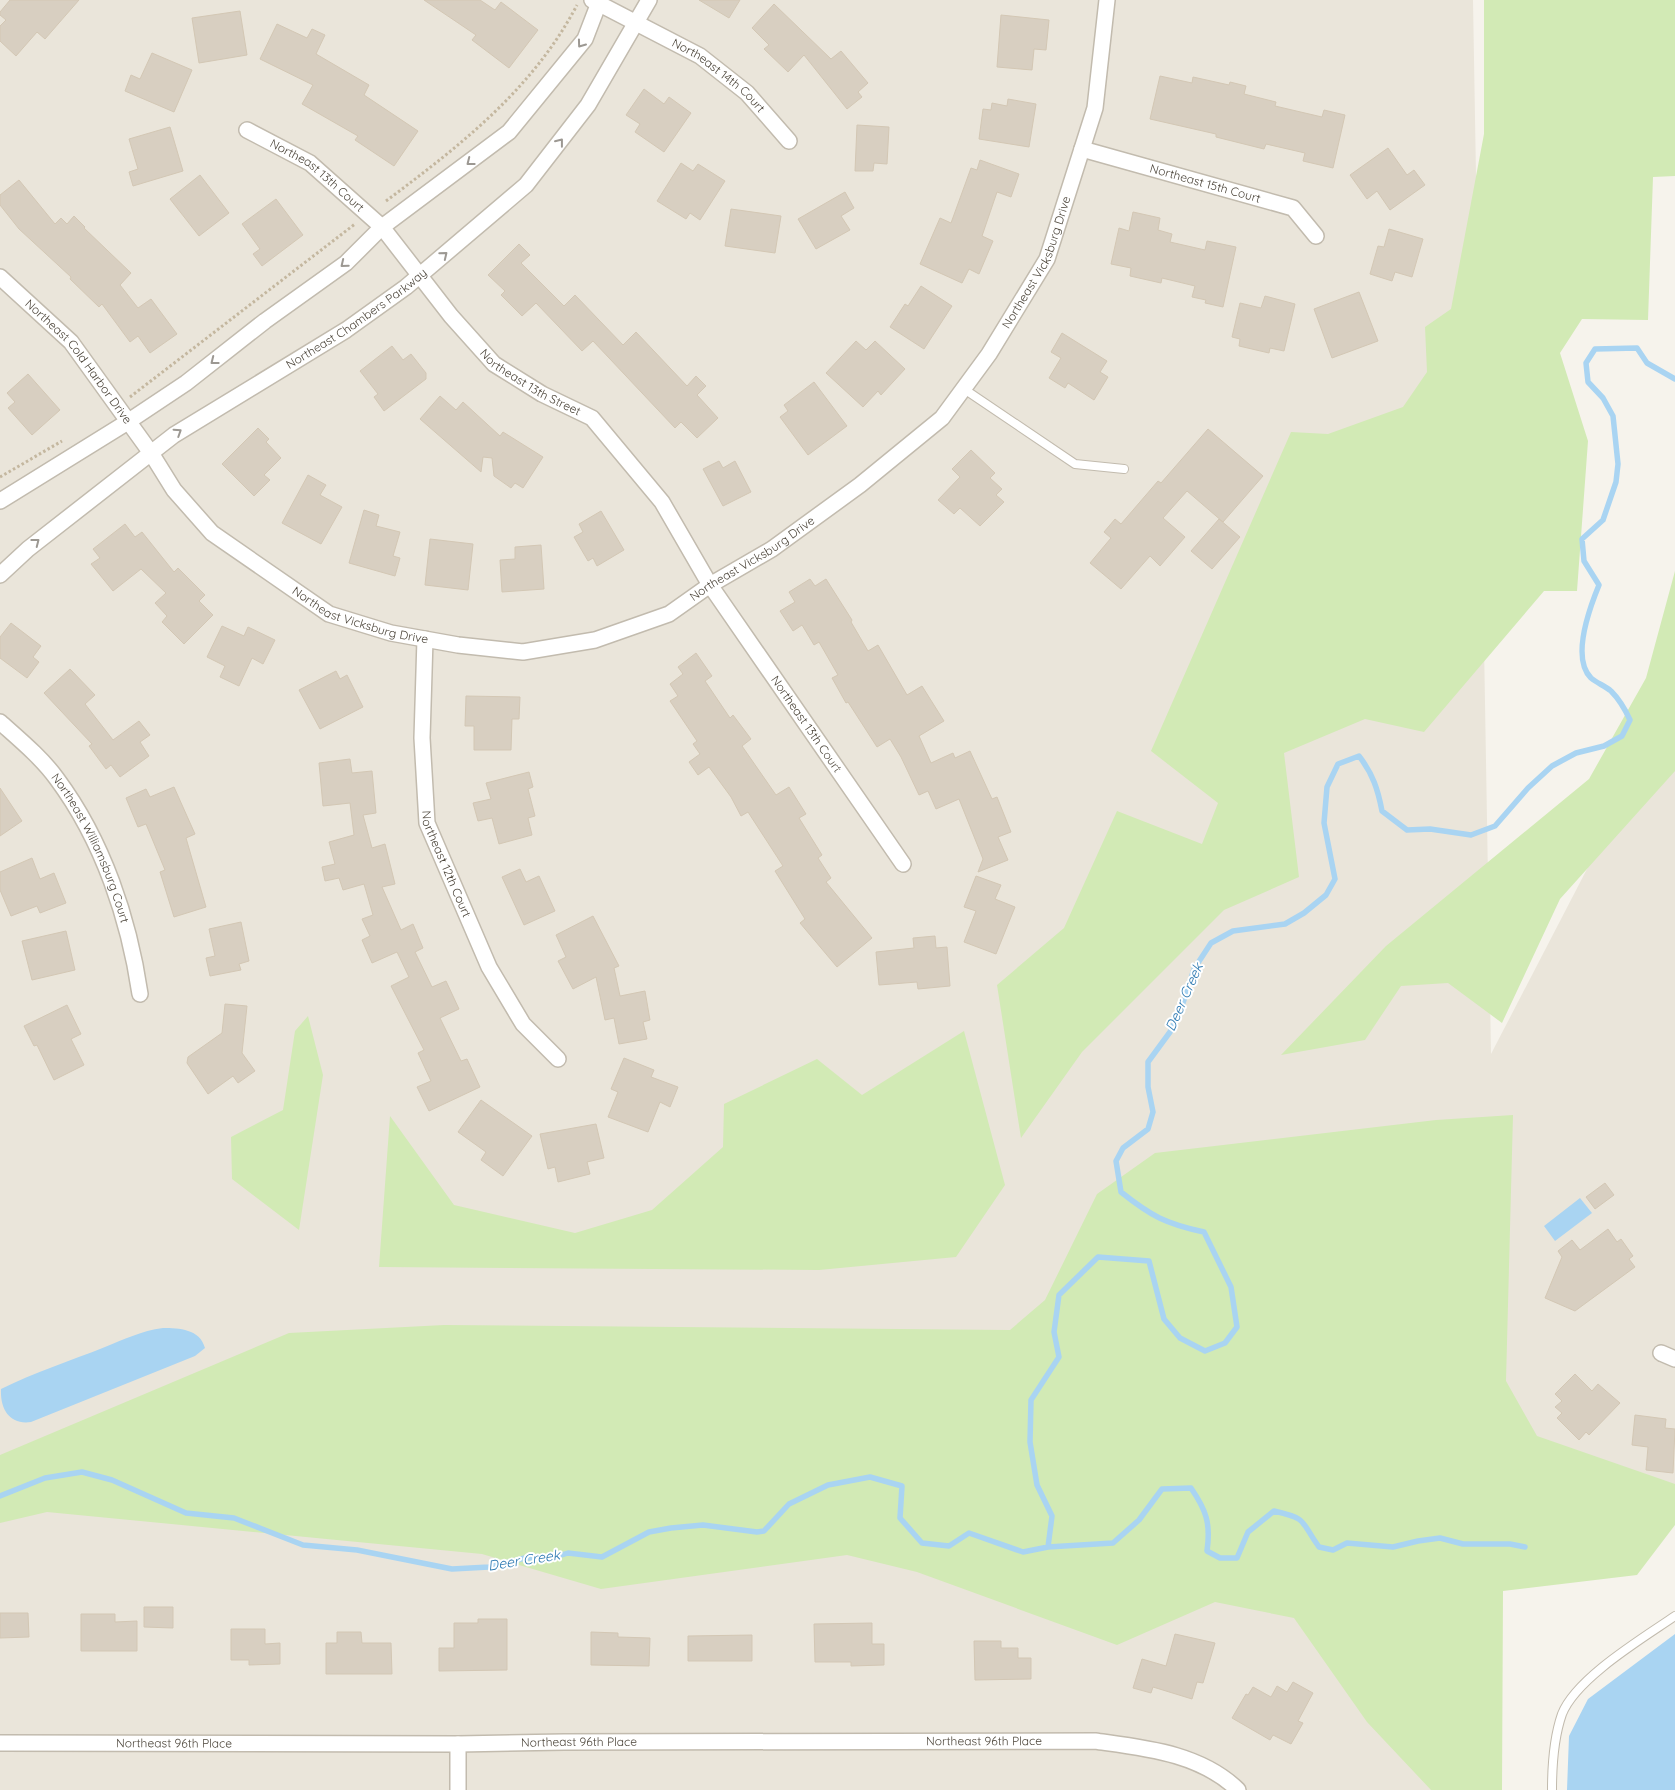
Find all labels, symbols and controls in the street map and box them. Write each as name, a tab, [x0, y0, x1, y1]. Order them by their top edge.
street label: Northeast 14th Court	[670, 35, 769, 115]
one-way arrow	[578, 38, 587, 48]
street label: Northeast 13th Court	[268, 135, 368, 215]
one-way arrow	[554, 139, 562, 148]
one-way arrow	[467, 157, 476, 166]
street label: Northeast 15th Court	[1148, 160, 1263, 206]
street label: Northeast Vicksburg Drive	[998, 194, 1074, 331]
one-way arrow	[439, 252, 448, 261]
one-way arrow	[341, 259, 350, 267]
street label: Northeast Chambers Parkway	[283, 265, 430, 372]
street label: Northeast Cold Harbor Drive	[22, 296, 136, 427]
street label: Northeast 13th Street	[477, 345, 583, 419]
one-way arrow	[211, 355, 220, 363]
one-way arrow	[173, 429, 182, 439]
street label: Northeast Vicksburg Drive	[687, 512, 817, 604]
one-way arrow	[30, 540, 39, 548]
street label: Northeast Vicksburg Drive	[290, 583, 430, 647]
street label: Northeast 13th Court	[768, 673, 845, 775]
street label: Northeast Williamsburg Court	[48, 770, 133, 924]
street label: Northeast 12th Court	[419, 810, 475, 920]
water label: Deer Creek	[1161, 959, 1208, 1034]
water label: Deer Creek	[487, 1545, 563, 1575]
street label: Northeast 96th Place	[926, 1733, 1042, 1748]
street label: Northeast 96th Place	[521, 1734, 637, 1750]
street label: Northeast 96th Place	[116, 1735, 232, 1751]

